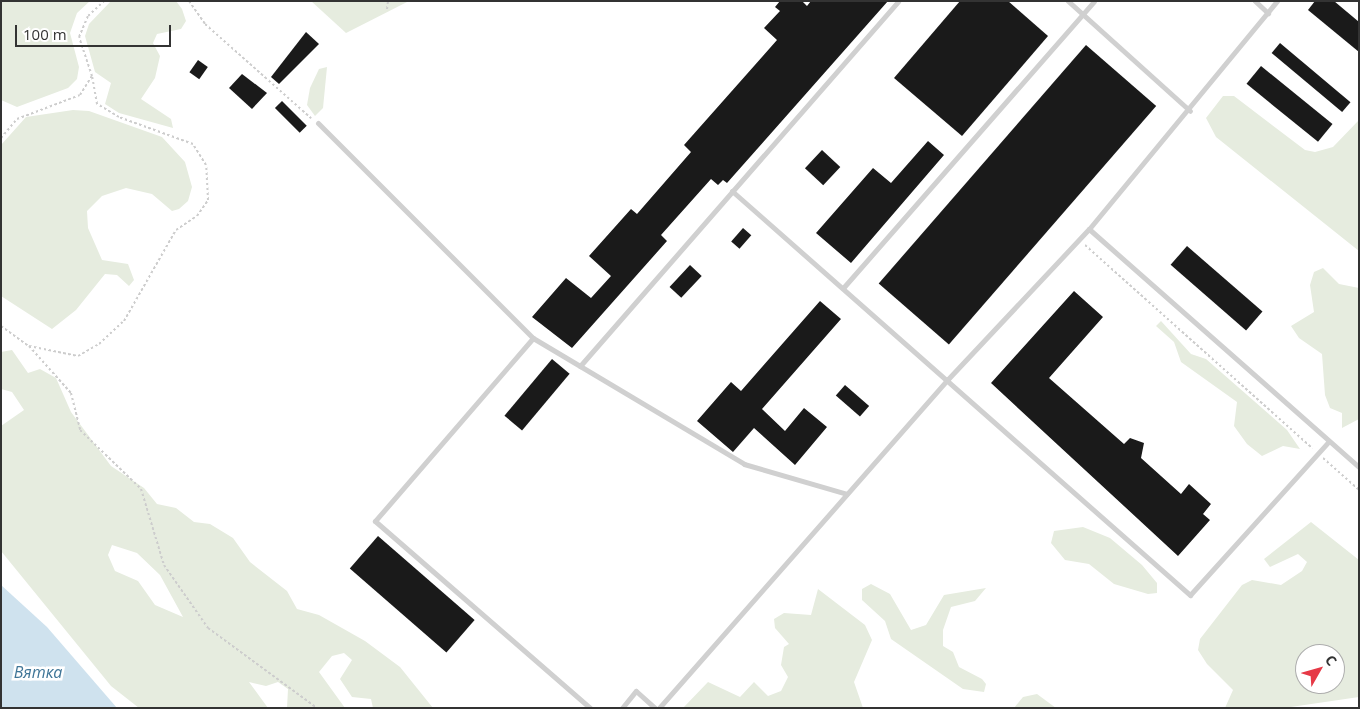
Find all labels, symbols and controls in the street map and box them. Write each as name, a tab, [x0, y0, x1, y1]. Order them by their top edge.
scale bar	[18, 15, 174, 47]
text: 100 m	[23, 24, 67, 44]
north arrow	[1295, 644, 1345, 694]
text: С	[1321, 651, 1342, 669]
water label: Вятка	[14, 662, 62, 682]

